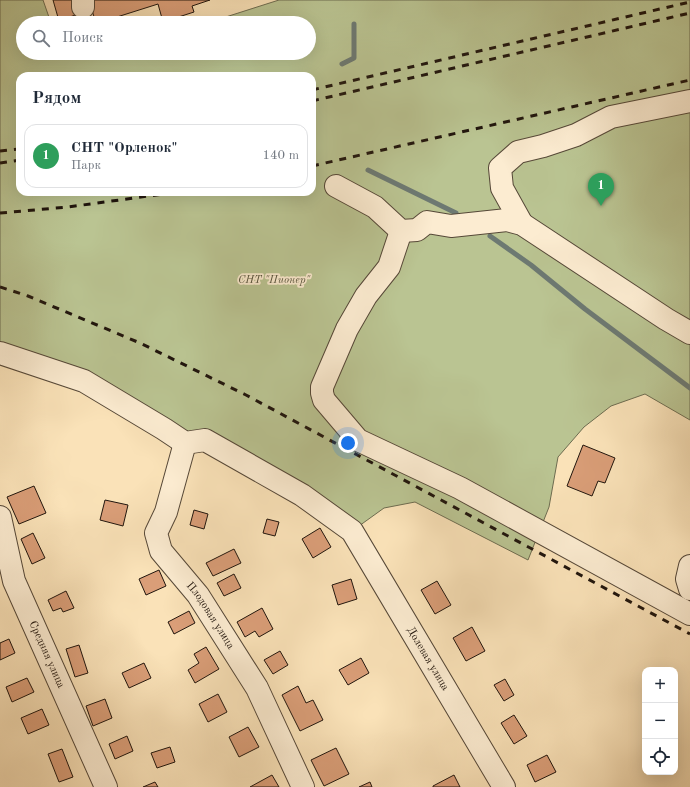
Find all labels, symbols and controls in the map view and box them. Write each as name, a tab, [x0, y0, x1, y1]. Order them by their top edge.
search box	[16, 16, 316, 60]
icon: search	[30, 27, 52, 49]
text: Поиск	[62, 31, 103, 46]
text: Рядом	[32, 90, 81, 107]
text: СНТ "Орленок"	[71, 141, 177, 156]
text: 1	[42, 149, 50, 162]
text: 140 m	[262, 149, 299, 162]
text: Парк	[71, 159, 101, 172]
pin: 1	[588, 173, 614, 206]
park label: СНТ "Пионер"	[238, 275, 311, 286]
your location	[338, 433, 358, 453]
street label: Плодовая улица	[184, 580, 237, 652]
street label: Средняя улица	[27, 619, 67, 690]
street label: Долевая улица	[405, 625, 451, 693]
map controls	[642, 667, 678, 775]
button: +	[642, 667, 678, 703]
button: −	[642, 703, 678, 739]
button: locate	[642, 739, 678, 775]

